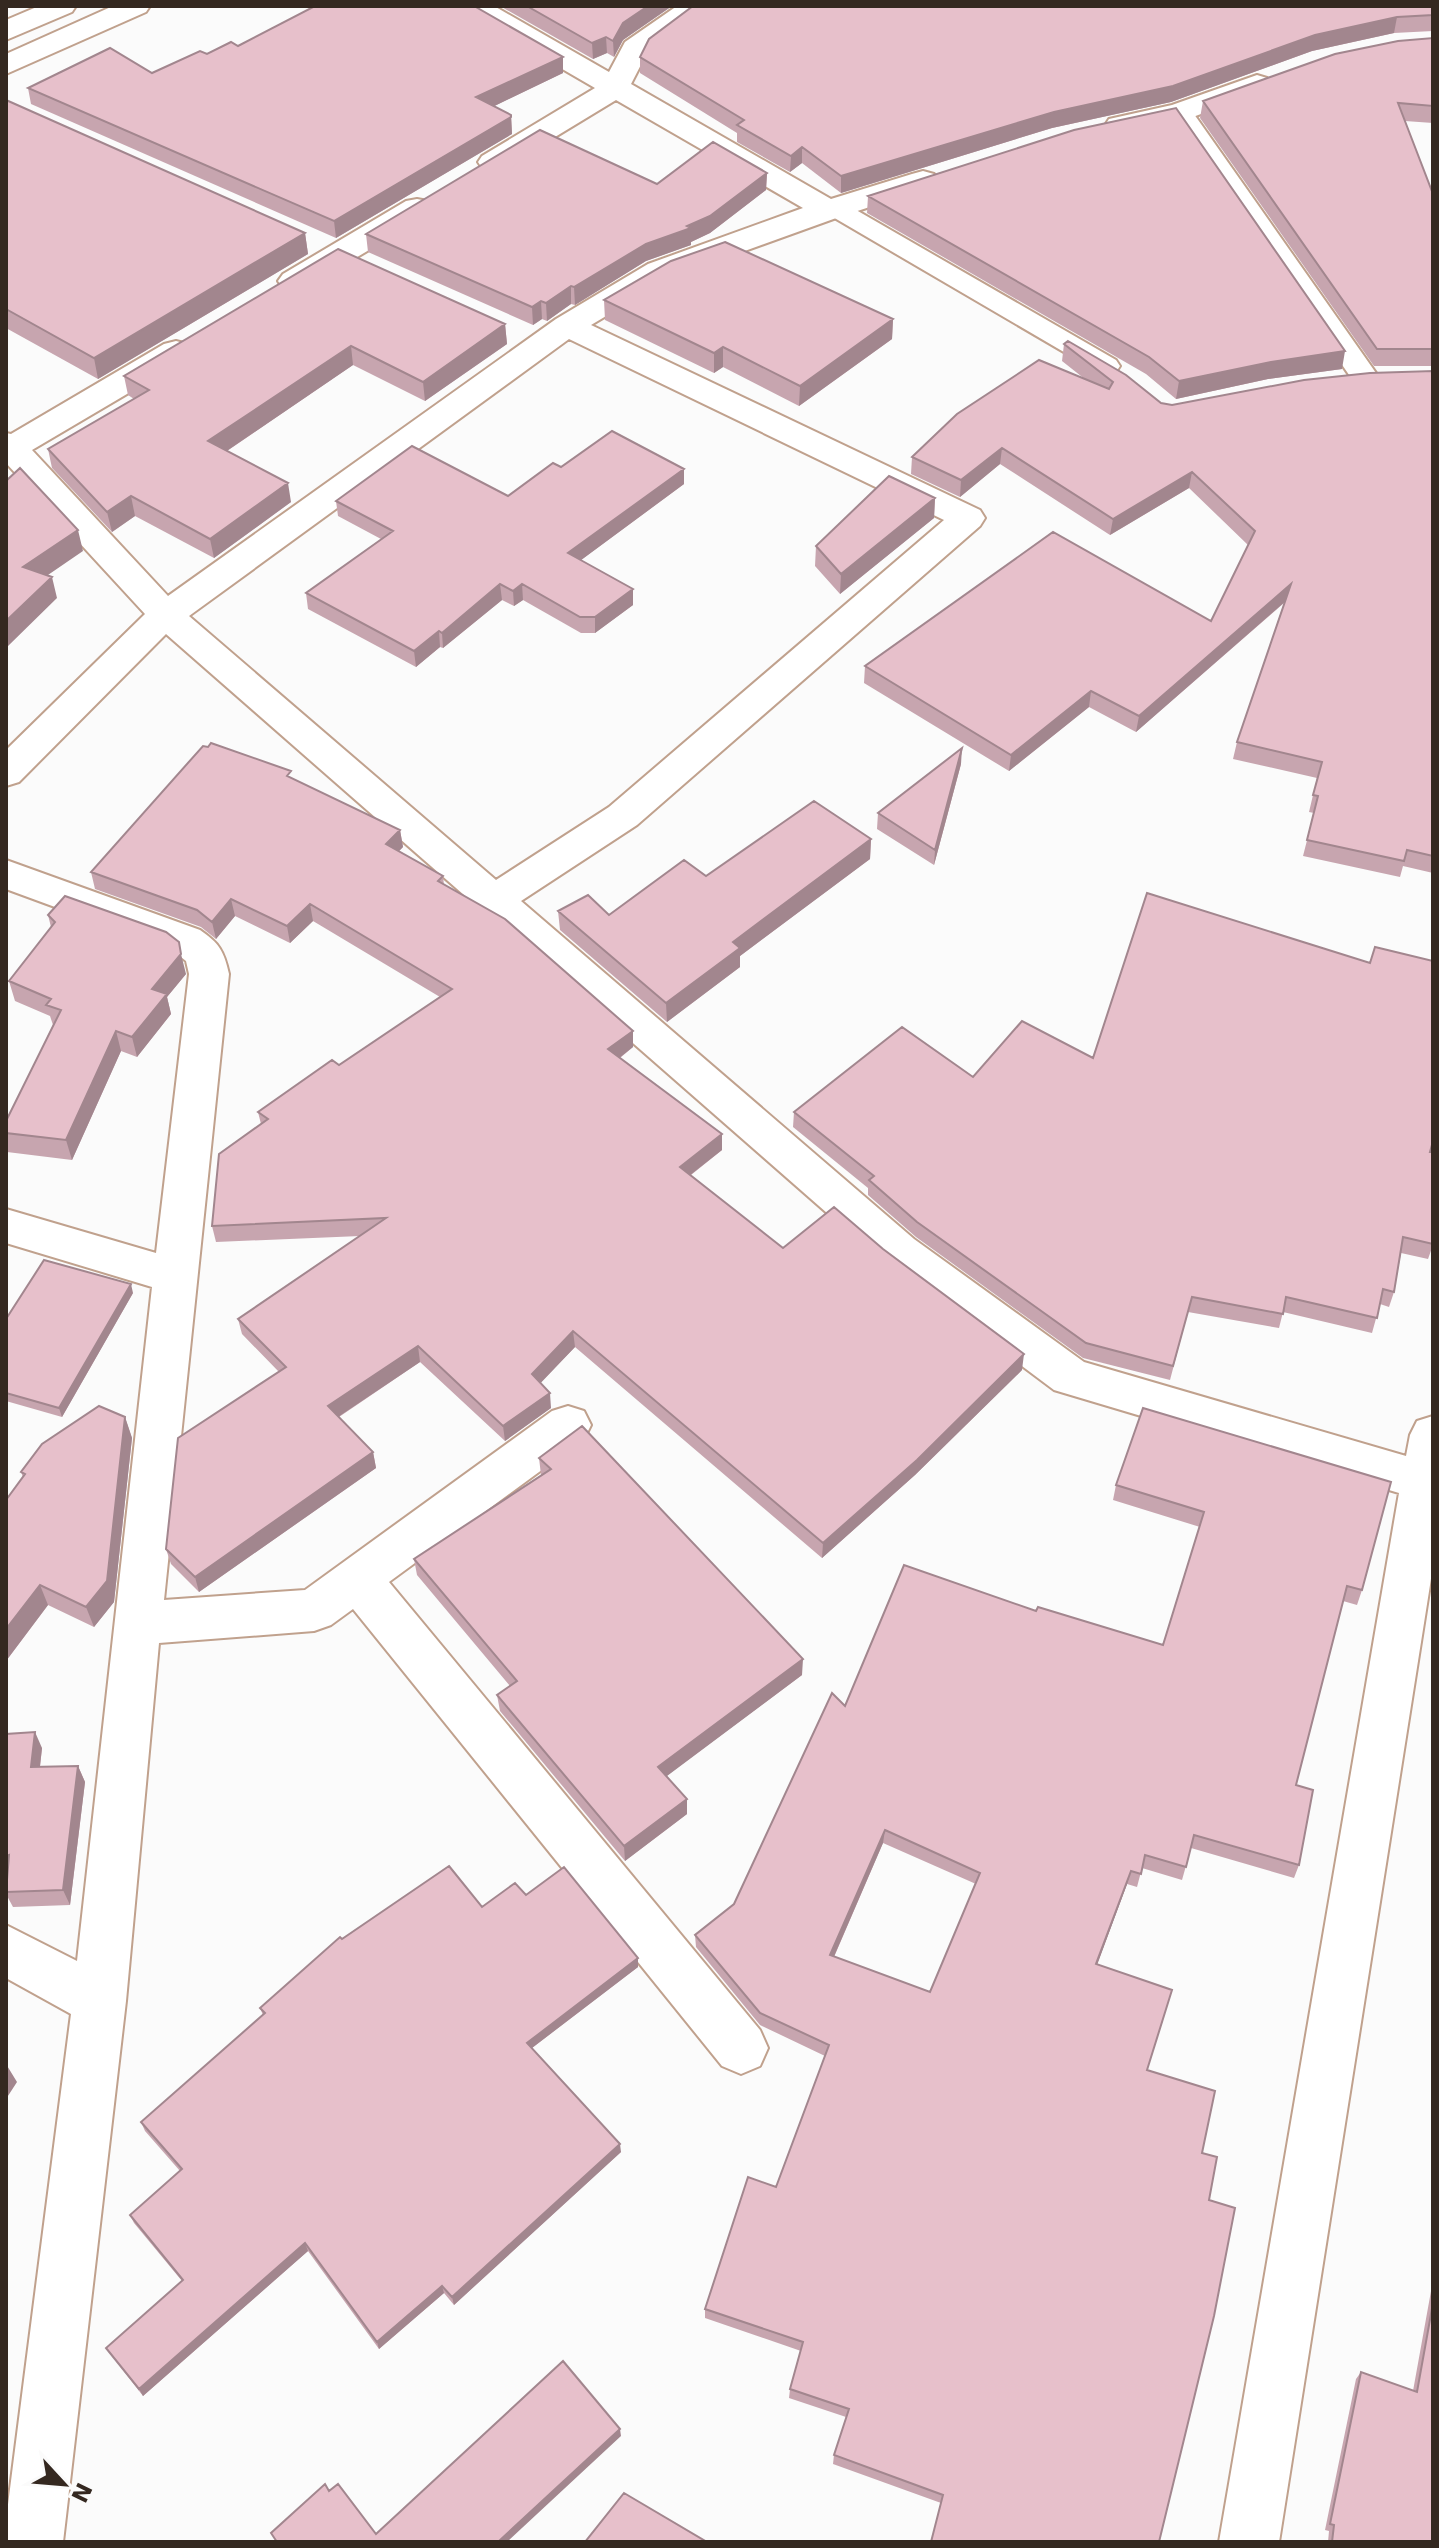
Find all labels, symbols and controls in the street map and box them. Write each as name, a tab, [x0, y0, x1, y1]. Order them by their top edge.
north arrow	[24, 2444, 104, 2524]
text: N	[66, 2479, 97, 2506]

